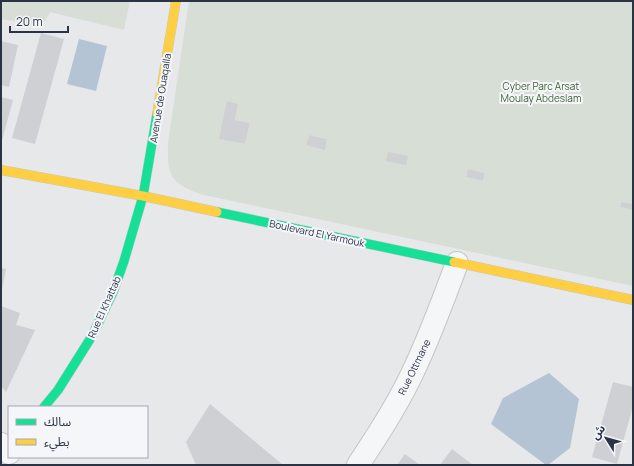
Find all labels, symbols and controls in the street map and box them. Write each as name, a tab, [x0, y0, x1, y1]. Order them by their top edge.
scale bar	[10, 8, 68, 34]
text: 20 m	[16, 13, 43, 30]
street label: Avenue de Ouaqalla	[146, 52, 174, 144]
park label: Cyber Parc Arsat Moulay Abdeslam	[501, 79, 581, 105]
street label: Boulevard El Yarmouk	[268, 216, 367, 250]
street label: Rue El Khattab	[84, 274, 124, 340]
street label: Rue Ottmane	[394, 337, 434, 397]
legend	[8, 406, 148, 458]
text: سالك	[44, 413, 71, 430]
north arrow	[586, 418, 626, 458]
text: ش	[587, 421, 608, 442]
text: بطيء	[44, 433, 70, 452]

